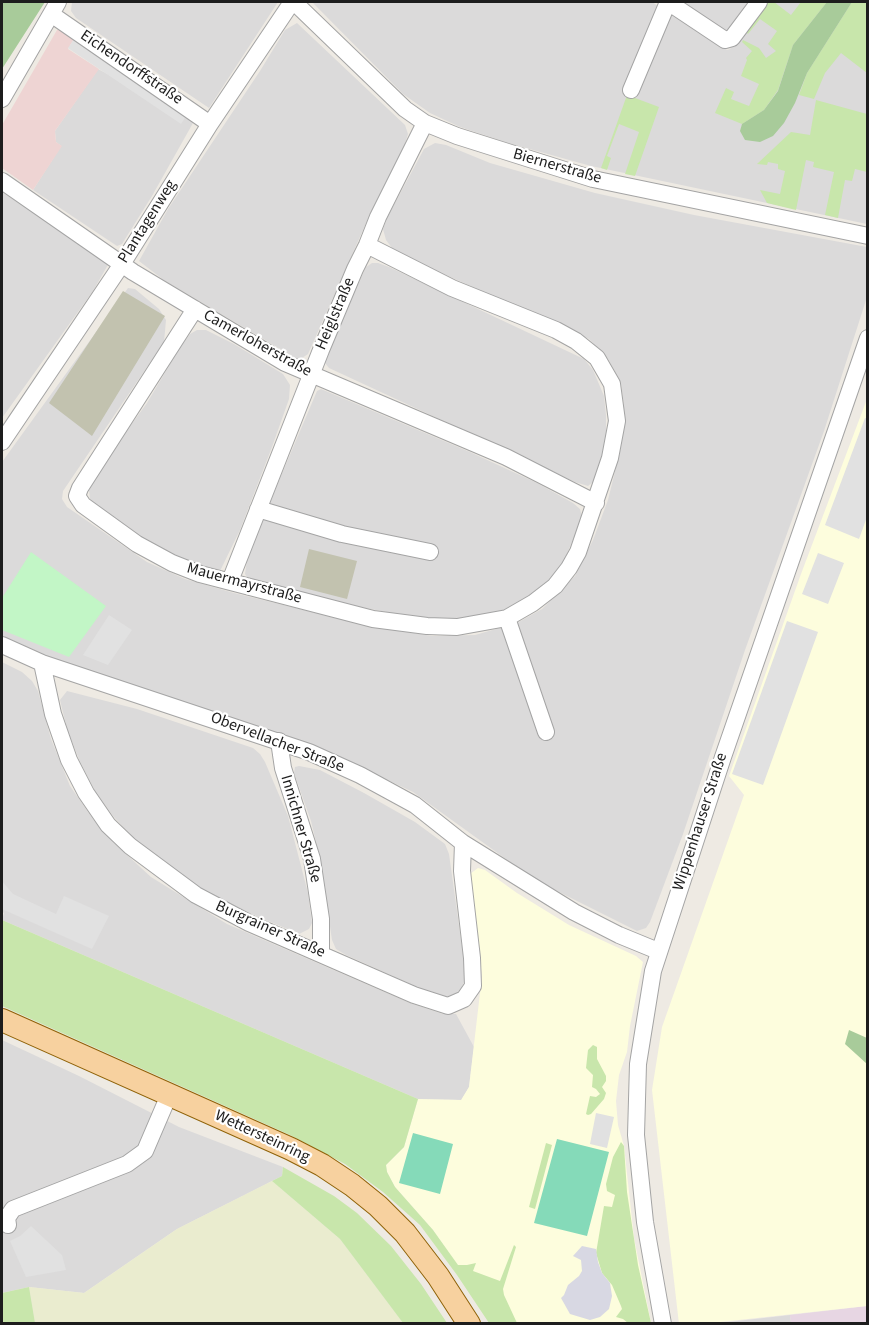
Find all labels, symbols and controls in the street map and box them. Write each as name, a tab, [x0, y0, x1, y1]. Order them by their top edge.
street label: Eichendorffstraße	[76, 27, 186, 109]
street label: Biernerstraße	[511, 145, 603, 189]
street label: Plantagenweg	[115, 177, 181, 267]
street label: Heiglstraße	[312, 275, 360, 353]
street label: Camerloherstraße	[199, 306, 315, 382]
street label: Mauermayrstraße	[184, 559, 304, 609]
street label: Obervellacher Straße	[207, 709, 347, 777]
street label: Wippenhauser Straße	[670, 751, 732, 893]
street label: Innichner Straße	[275, 773, 325, 885]
street label: Burgrainer Straße	[212, 897, 328, 963]
street label: Wettersteinring	[211, 1107, 313, 1167]

